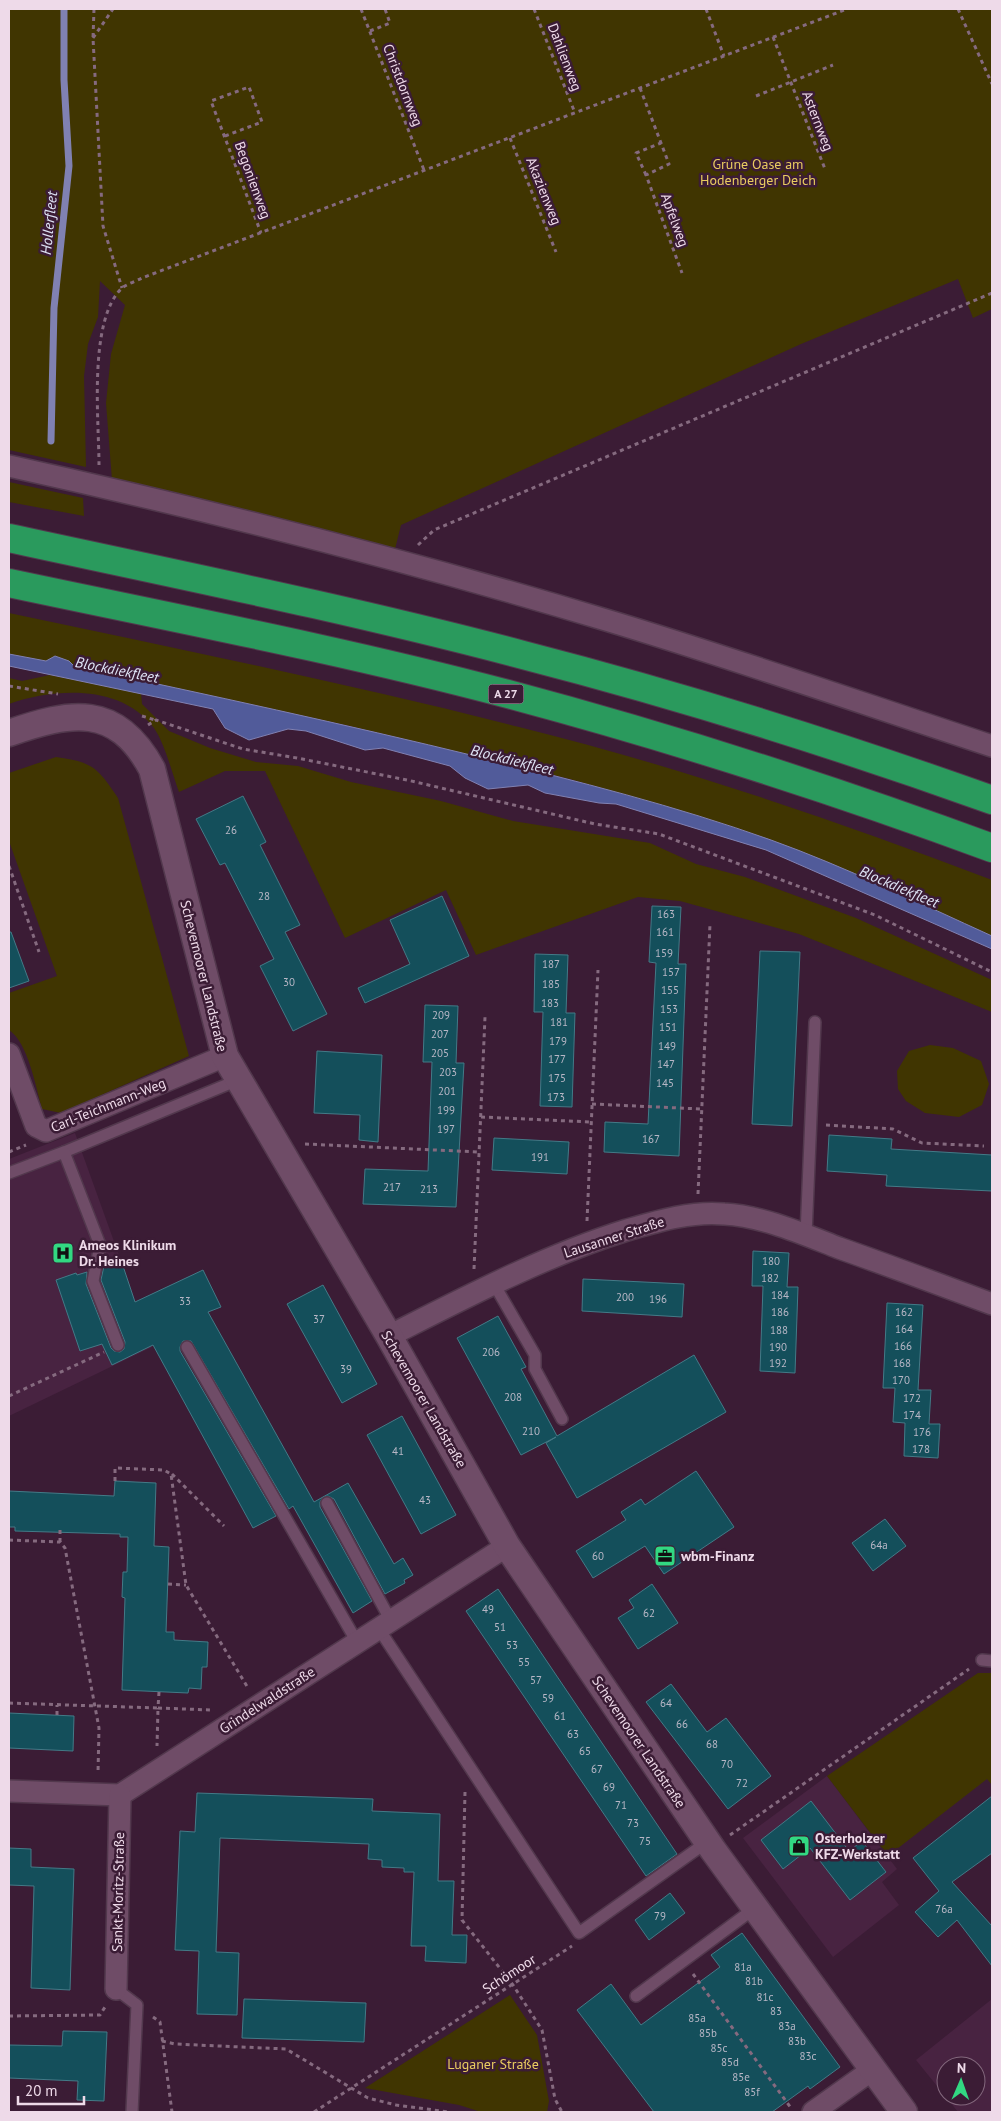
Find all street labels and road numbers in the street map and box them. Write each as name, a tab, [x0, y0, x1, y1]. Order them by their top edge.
street label: Dahlienweg	[544, 21, 586, 93]
street label: Christdornweg	[379, 41, 427, 129]
street label: Asternweg	[798, 88, 838, 154]
street label: Begonienweg	[231, 139, 275, 221]
street label: Akazienweg	[522, 155, 566, 227]
street label: Apfelweg	[657, 191, 693, 249]
road number: A 27	[488, 684, 524, 704]
street label: Schevemoorer Landstraße	[176, 898, 232, 1054]
street label: Carl-Teichmann-Weg	[48, 1074, 168, 1136]
street label: Lausanner Straße	[562, 1212, 666, 1262]
street label: Schevemoorer Landstraße	[377, 1327, 471, 1471]
street label: Grindelwaldstraße	[216, 1662, 318, 1738]
street label: Schevemoorer Landstraße	[588, 1673, 690, 1811]
street label: Sankt-Moritz-Straße	[108, 1832, 128, 1952]
street label: Schömoor	[479, 1950, 539, 1998]

